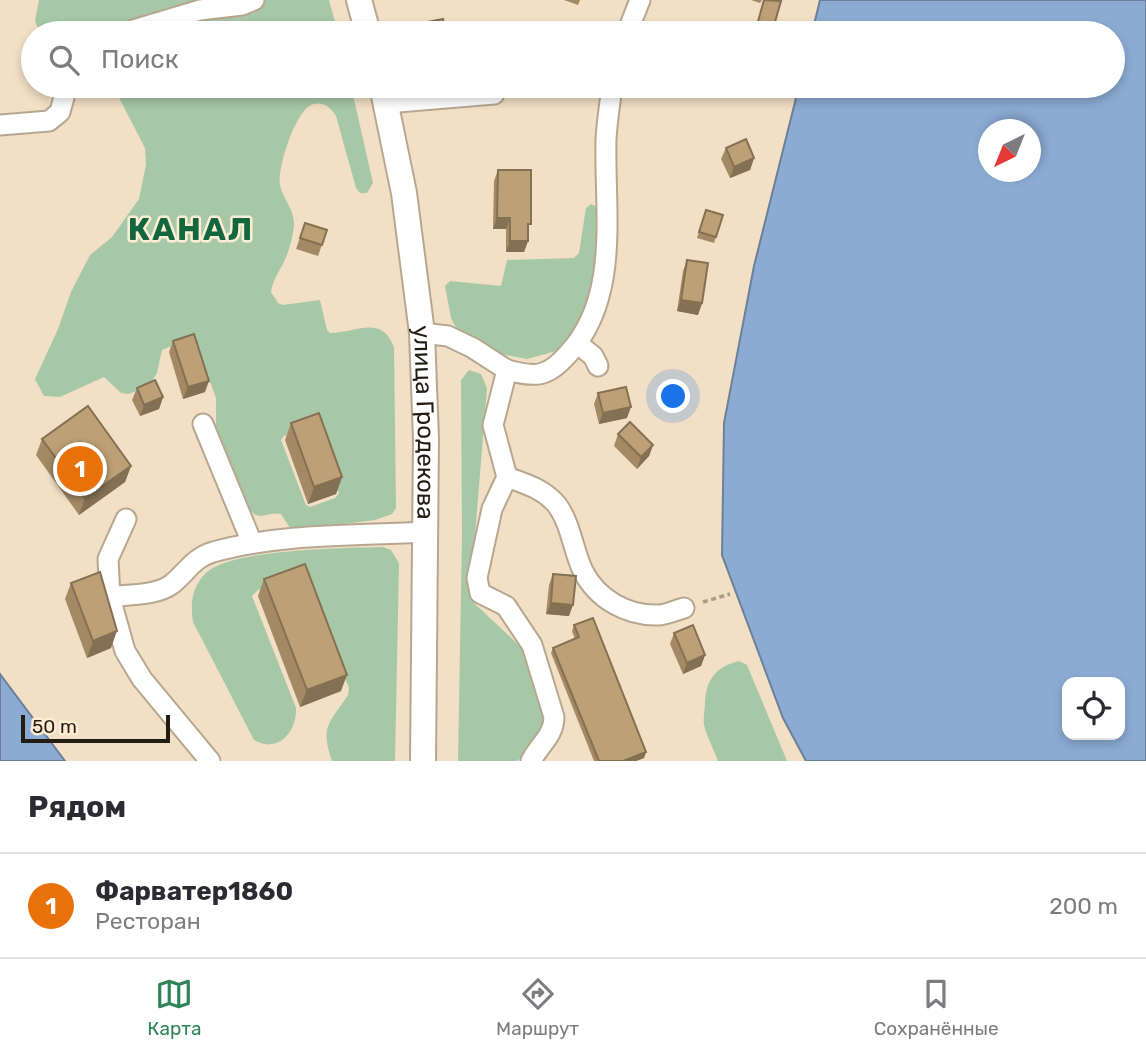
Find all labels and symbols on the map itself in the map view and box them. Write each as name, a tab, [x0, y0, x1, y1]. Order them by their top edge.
north arrow	[978, 119, 1041, 182]
district label: КАНАЛ	[128, 210, 254, 248]
street label: улица Гродекова	[407, 324, 440, 520]
your location	[656, 379, 690, 413]
pin: 1	[57, 443, 103, 495]
scale bar	[21, 712, 170, 744]

